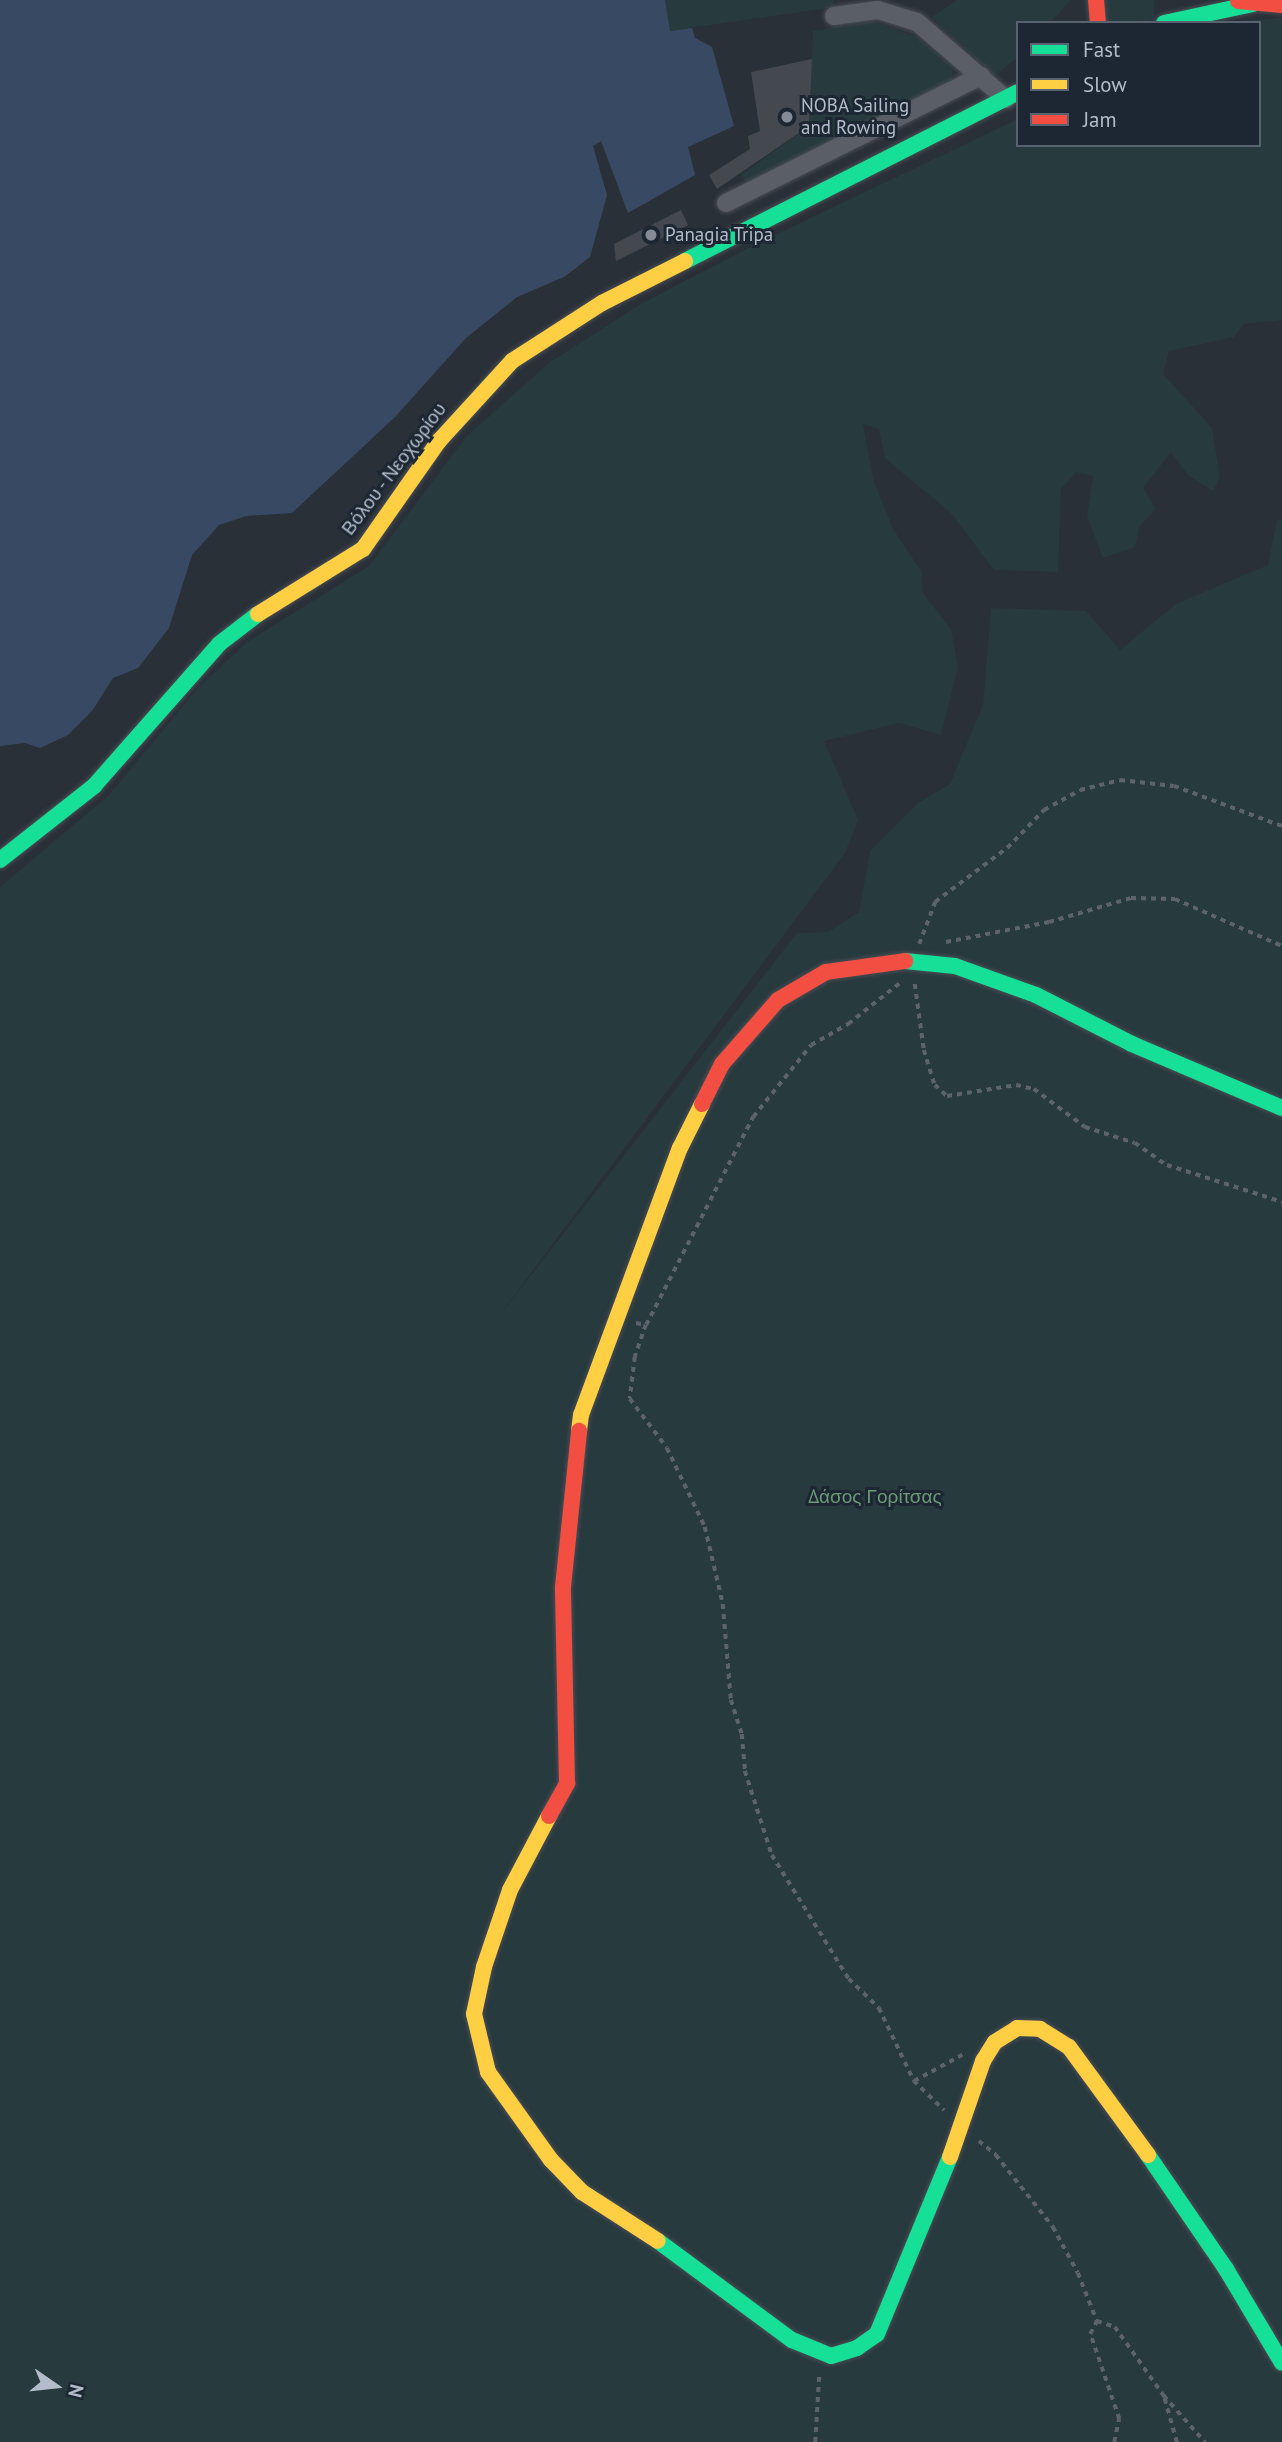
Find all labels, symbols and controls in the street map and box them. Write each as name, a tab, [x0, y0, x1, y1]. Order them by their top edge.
legend	[1016, 21, 1261, 147]
text: Fast	[1083, 36, 1120, 63]
text: Slow	[1083, 71, 1127, 98]
place label: NOBA Sailing and Rowing	[801, 95, 910, 139]
text: Jam	[1083, 106, 1117, 133]
marker: NOBA Sailing and Rowing	[779, 109, 795, 125]
place label: Panagia Tripa	[665, 224, 774, 246]
marker: Panagia Tripa	[643, 227, 659, 243]
street label: Βόλου - Νεοχωρίου	[336, 397, 452, 541]
park label: Δάσος Γορίτσας	[808, 1486, 942, 1508]
north arrow	[21, 2351, 91, 2421]
text: N	[63, 2382, 90, 2400]

